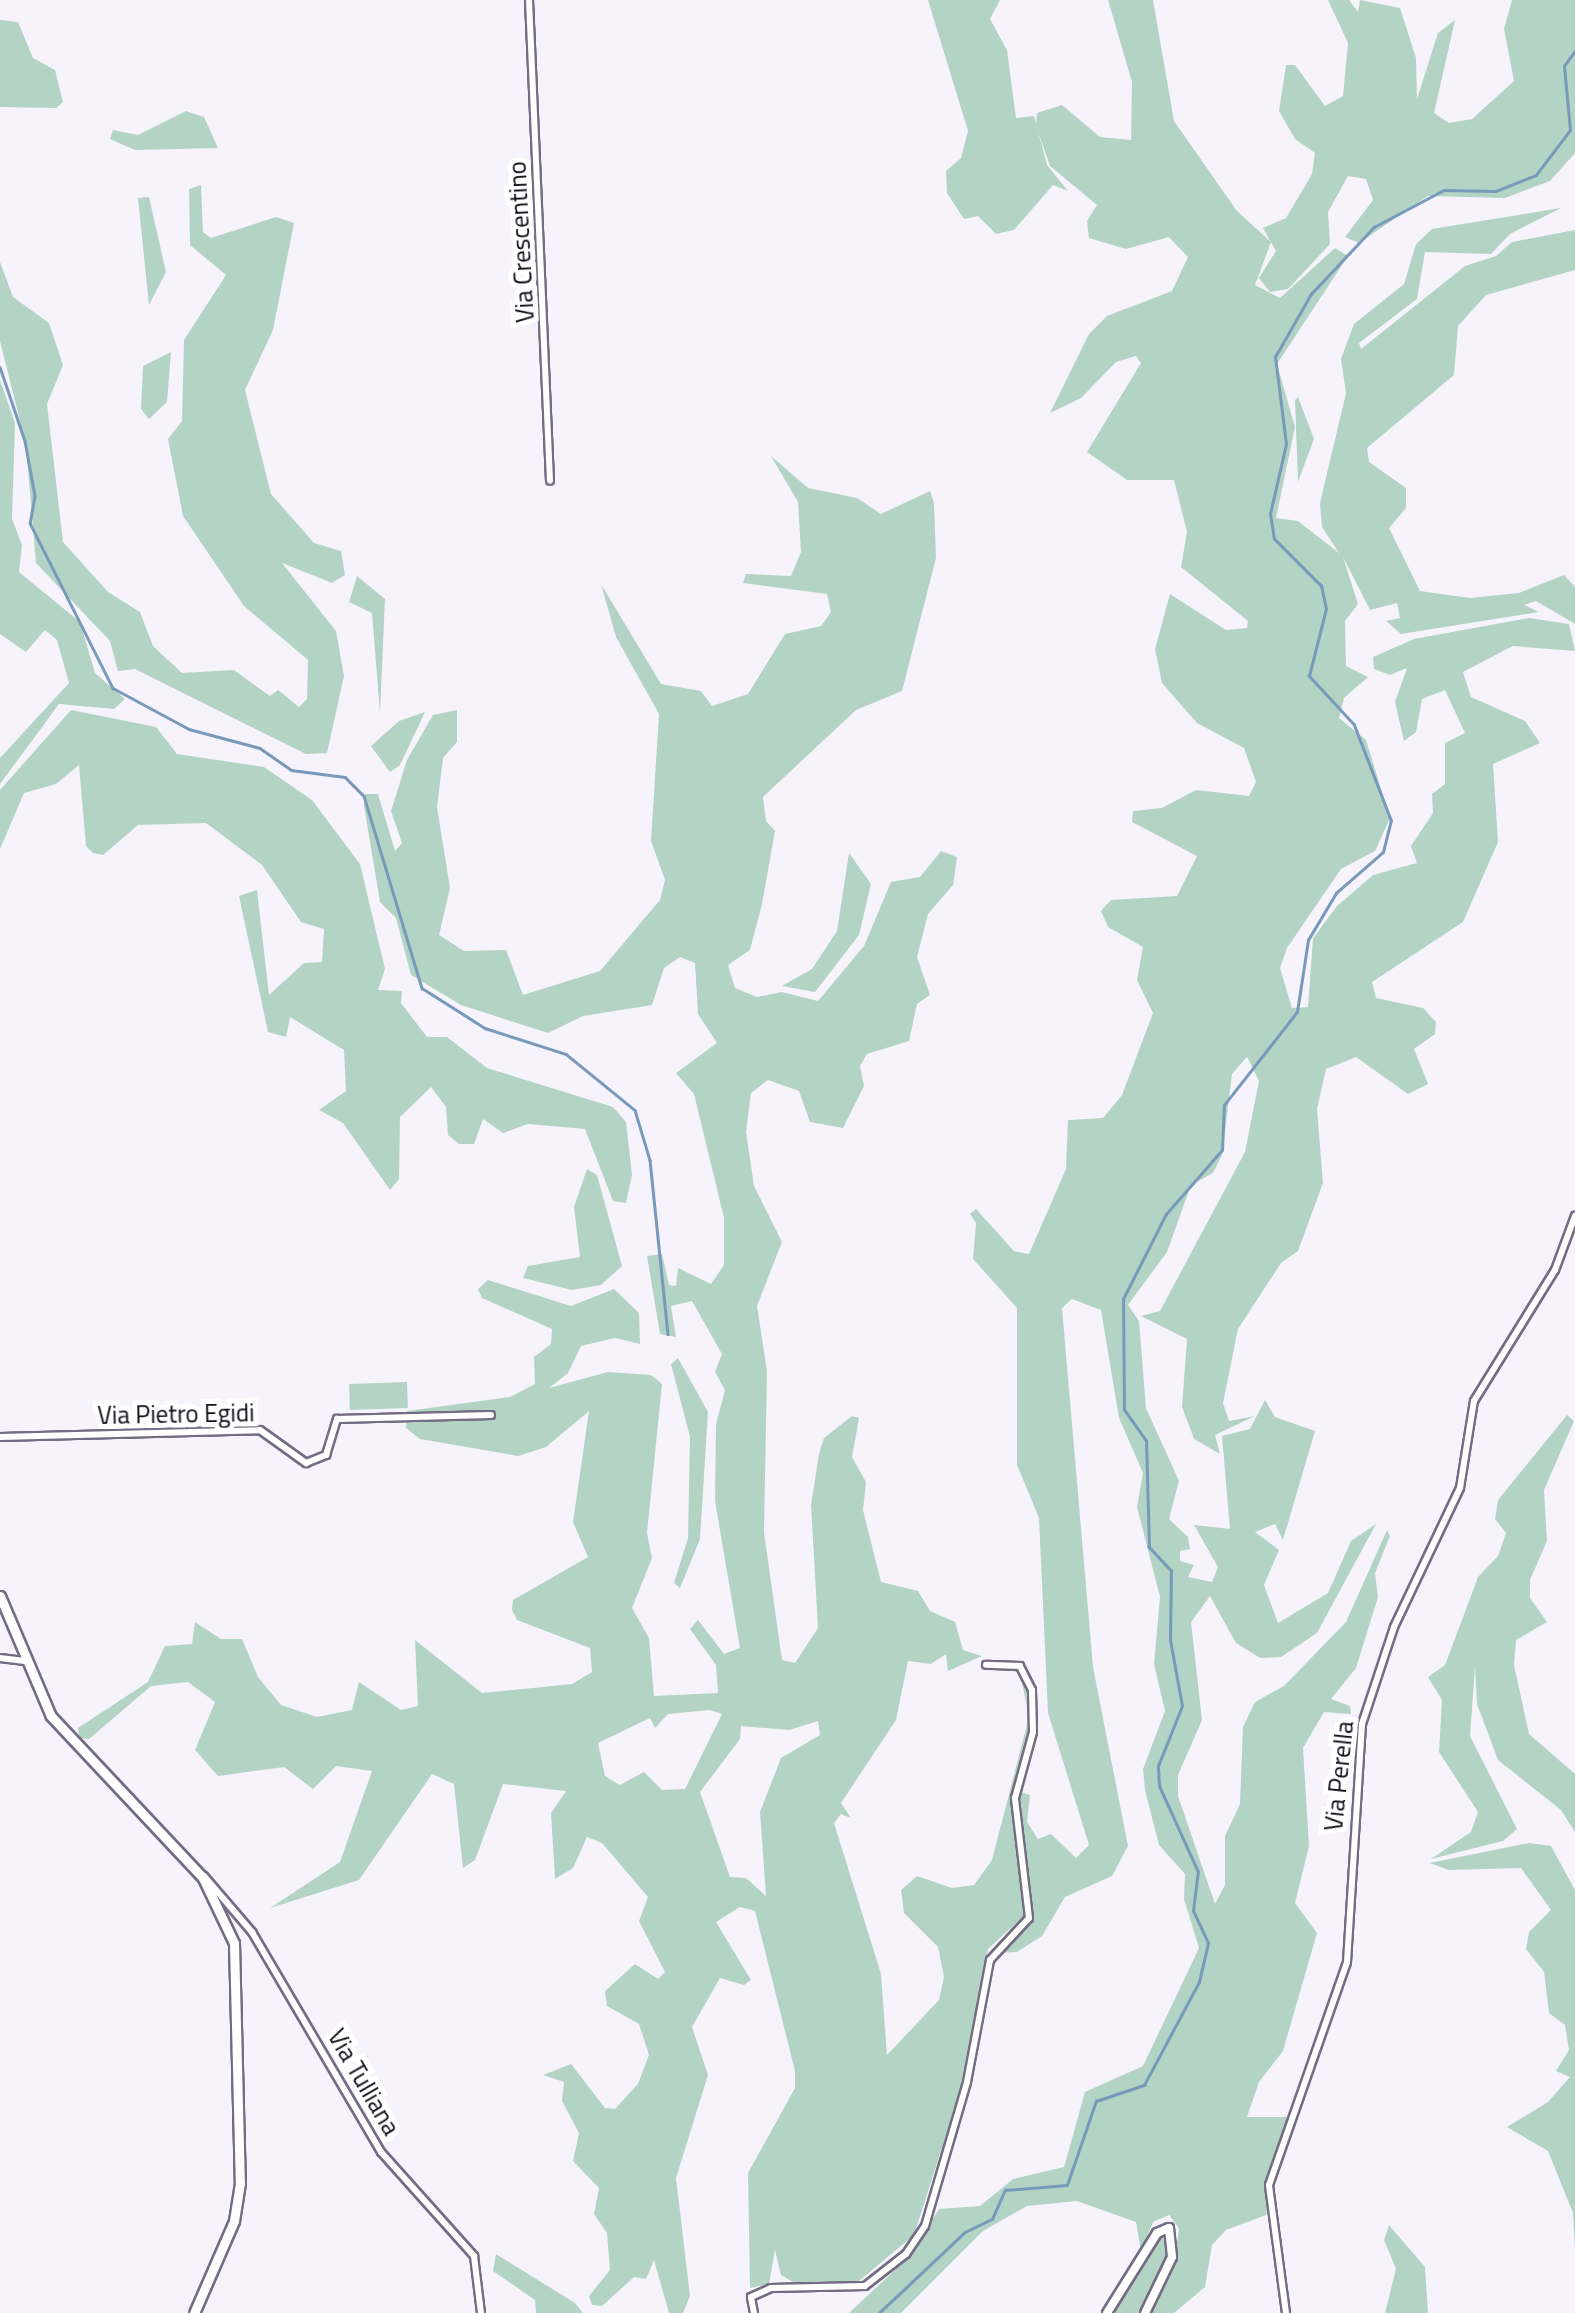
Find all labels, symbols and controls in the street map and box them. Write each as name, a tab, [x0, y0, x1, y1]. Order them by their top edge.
street label: Via Crescentino	[502, 160, 540, 324]
street label: Via Pietro Egidi	[97, 1398, 255, 1430]
street label: Via Perella	[1318, 1719, 1360, 1833]
street label: Via Tulliana	[322, 2023, 406, 2141]

